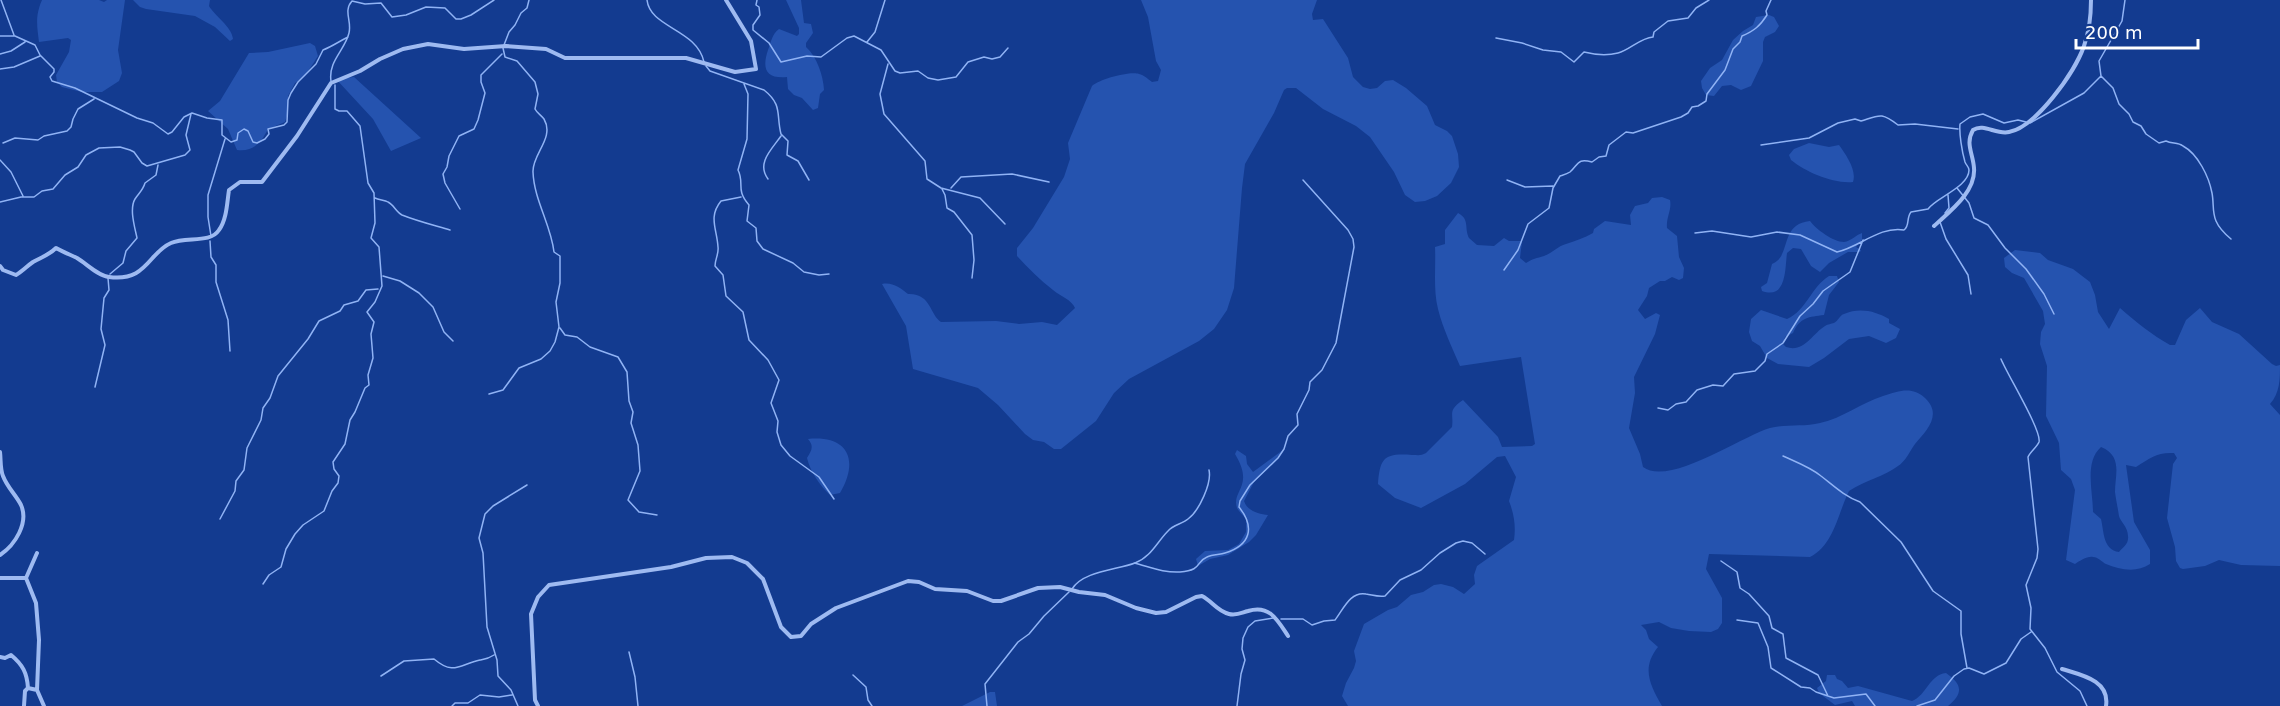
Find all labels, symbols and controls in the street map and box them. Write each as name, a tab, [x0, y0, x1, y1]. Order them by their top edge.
scale bar	[2076, 12, 2198, 50]
text: 200 m	[2085, 22, 2143, 43]

